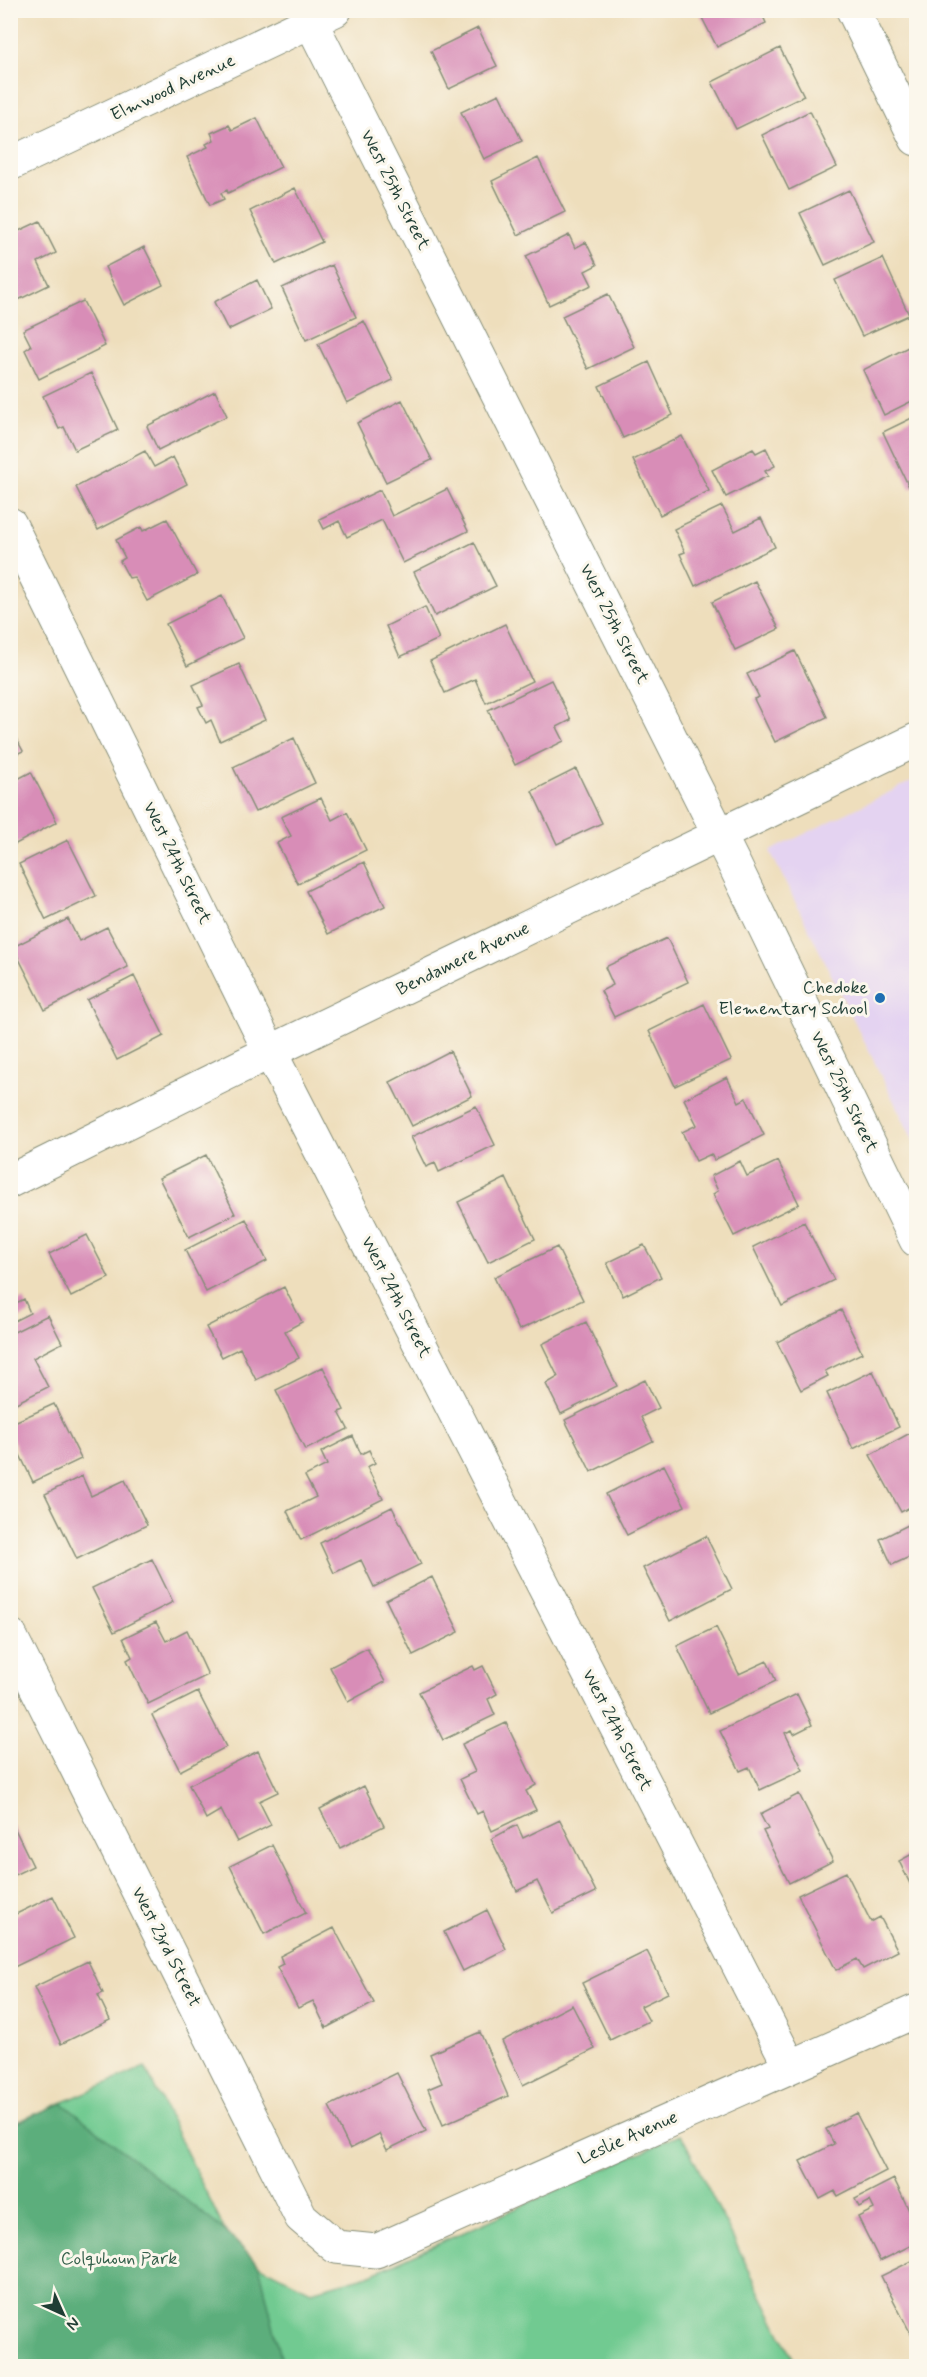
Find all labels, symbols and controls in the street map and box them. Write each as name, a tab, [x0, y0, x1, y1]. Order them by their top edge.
street label: Elmwood Avenue	[107, 49, 239, 127]
street label: West 25th Street	[354, 126, 436, 255]
street label: West 25th Street	[573, 560, 655, 689]
street label: West 24th Street	[137, 798, 217, 928]
street label: Bendamere Avenue	[392, 916, 534, 1002]
place label: Chedoke Elementary School	[718, 976, 868, 1021]
marker: Chedoke Elementary School	[873, 991, 887, 1005]
street label: West 25th Street	[804, 1028, 884, 1157]
street label: West 24th Street	[355, 1232, 437, 1362]
street label: West 24th Street	[576, 1665, 658, 1795]
street label: West 23rd Street	[125, 1883, 207, 2011]
street label: Leslie Avenue	[575, 2105, 681, 2171]
park label: Colquhoun Park	[61, 2247, 177, 2271]
north arrow	[33, 2284, 93, 2344]
text: N	[61, 2312, 84, 2335]

